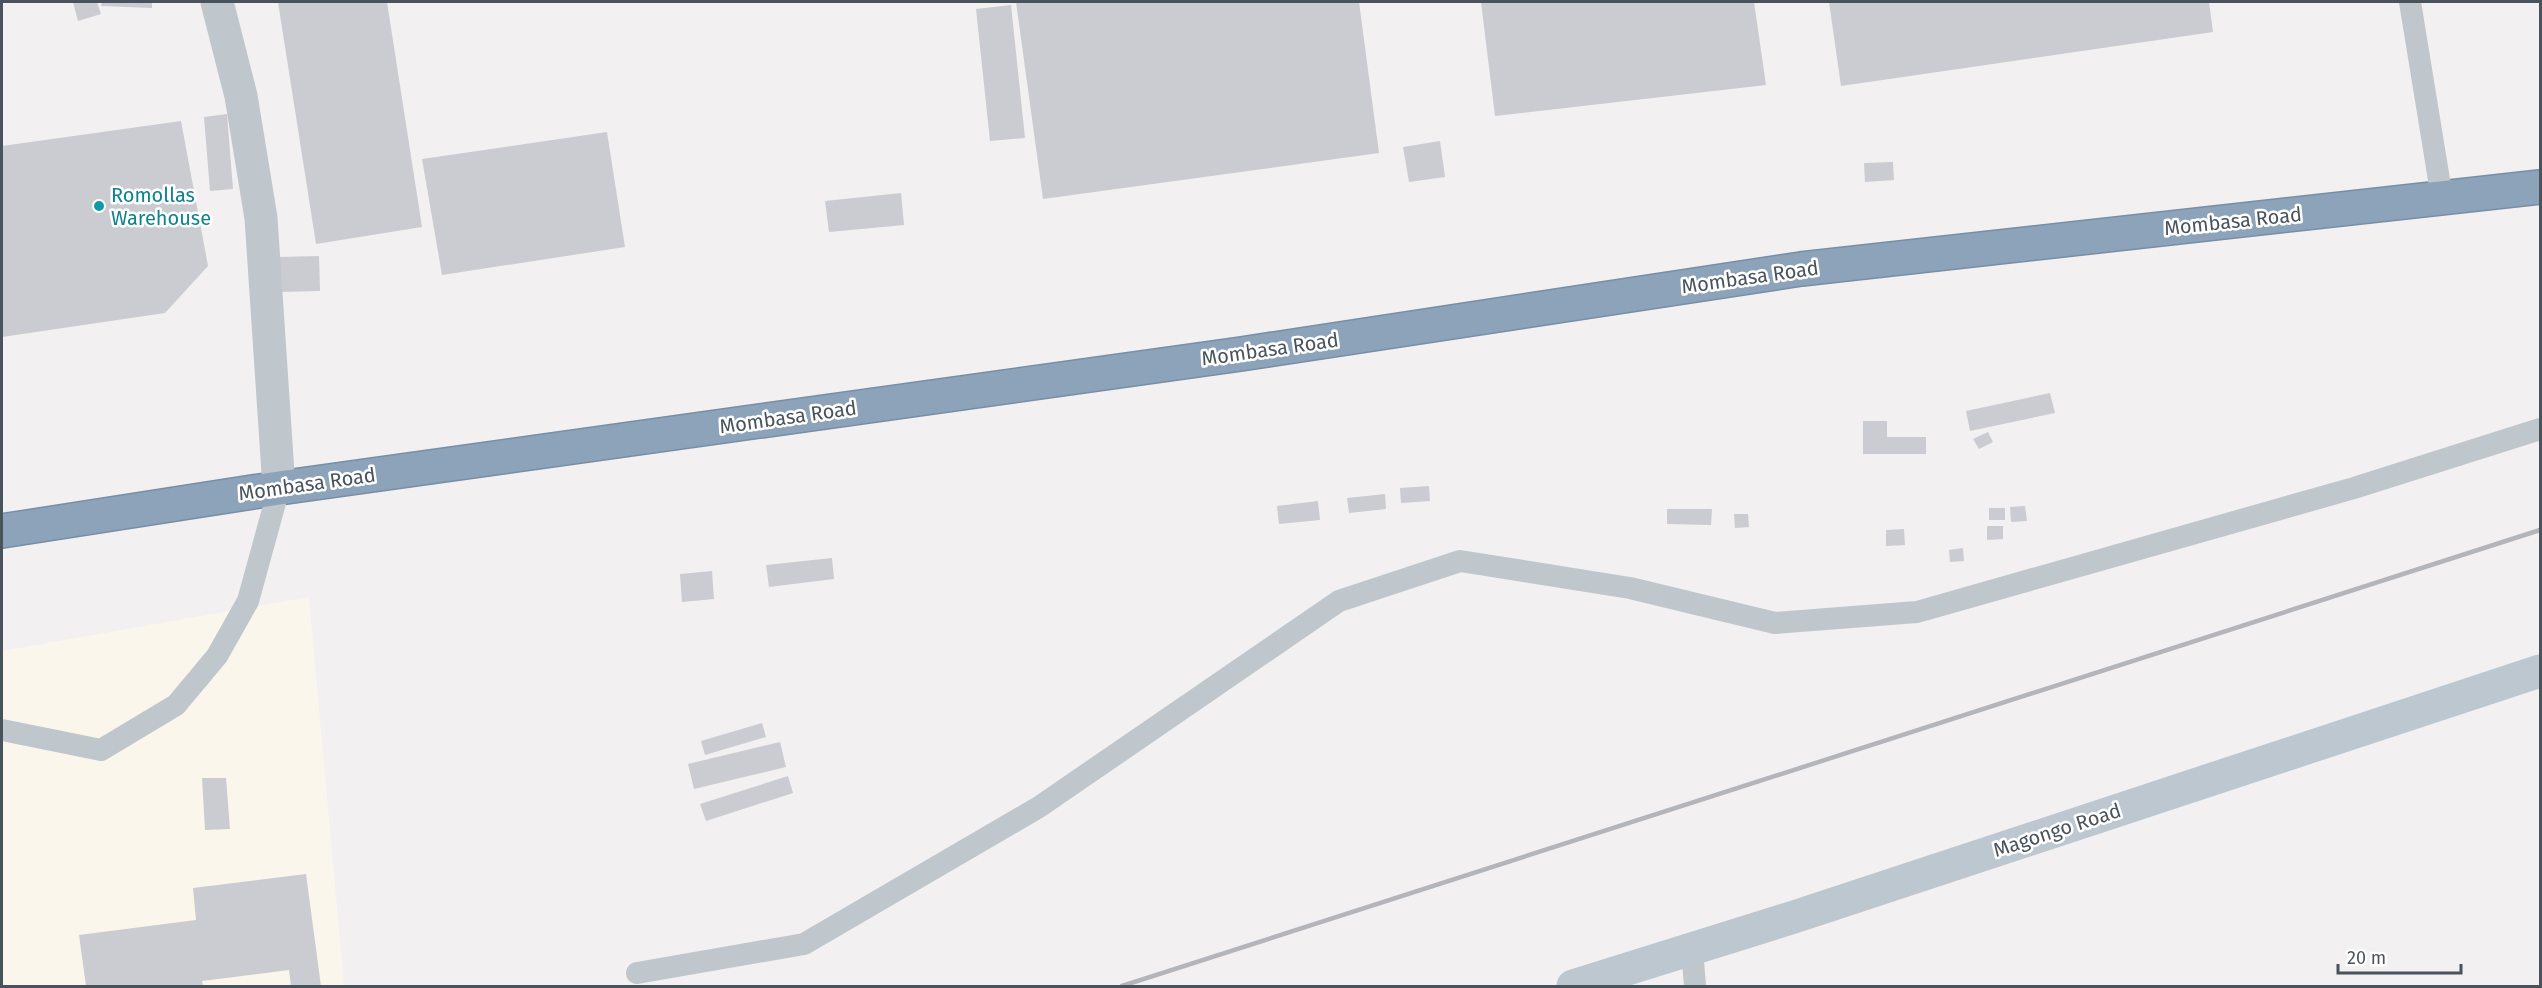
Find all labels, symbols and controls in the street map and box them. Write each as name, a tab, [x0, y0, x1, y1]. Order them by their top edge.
place label: Romollas Warehouse	[111, 183, 211, 230]
marker: Romollas Warehouse	[92, 199, 106, 213]
street label: Mombasa Road	[2163, 202, 2303, 240]
street label: Mombasa Road	[1680, 256, 1820, 298]
street label: Mombasa Road	[1200, 328, 1340, 370]
street label: Mombasa Road	[718, 396, 858, 438]
street label: Mombasa Road	[237, 463, 377, 505]
street label: Magongo Road	[1990, 798, 2124, 862]
scale bar	[2338, 937, 2461, 975]
text: 20 m	[2347, 947, 2386, 969]

